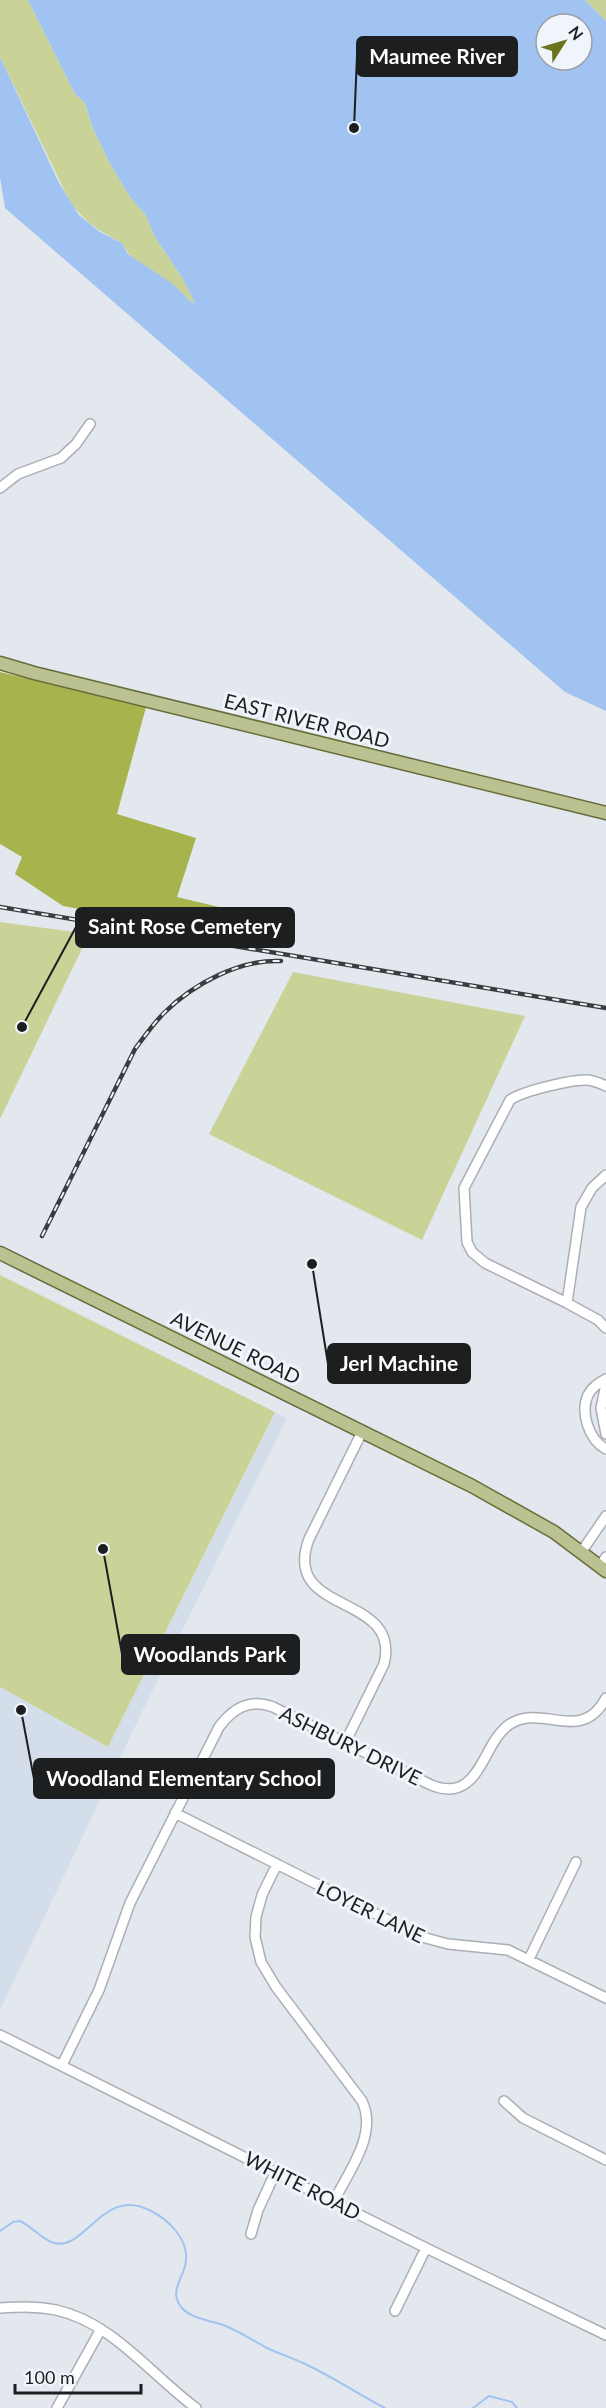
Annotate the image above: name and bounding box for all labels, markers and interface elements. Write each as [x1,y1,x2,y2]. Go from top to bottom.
north arrow [534,12,594,72]
text: N [565,22,588,43]
callout: Maumee River [357,37,517,76]
text: Maumee River [369,43,505,68]
street label: EAST RIVER ROAD [222,688,392,752]
callout: Saint Rose Cemetery [76,908,294,947]
text: Saint Rose Cemetery [88,913,283,938]
street label: AVENUE ROAD [167,1305,305,1389]
callout: Jerl Machine [328,1344,470,1383]
text: Jerl Machine [340,1350,458,1375]
callout: Woodlands Park [122,1635,299,1674]
text: Woodlands Park [133,1641,287,1666]
street label: ASHBURY DRIVE [276,1700,426,1790]
callout: Woodland Elementary School [34,1759,334,1798]
text: Woodland Elementary School [46,1765,322,1790]
street label: LOYER LANE [313,1875,429,1947]
street label: WHITE ROAD [241,2146,365,2224]
scale bar [15,2357,141,2395]
text: 100 m [24,2366,75,2388]

